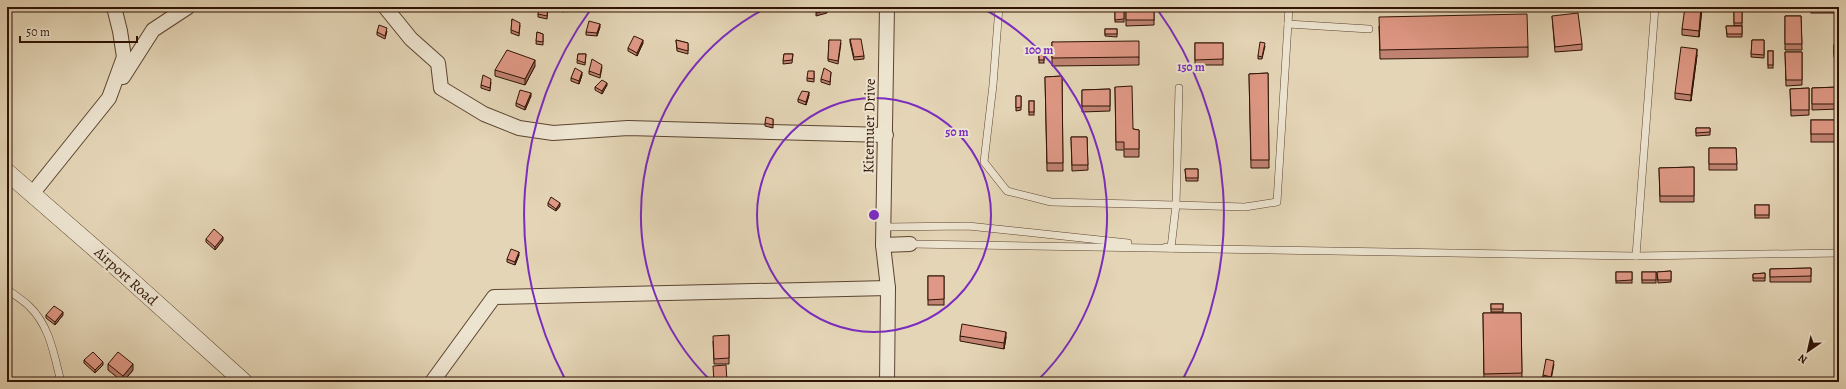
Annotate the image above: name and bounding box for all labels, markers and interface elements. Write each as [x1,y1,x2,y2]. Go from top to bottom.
scale bar [20,18,137,44]
text: 50 m [26,24,50,40]
text: 100 m [1025,42,1053,58]
text: 150 m [1177,59,1205,75]
street label: Kitemuer Drive [858,78,880,174]
text: 50 m [945,124,969,140]
centre of rings [867,208,881,222]
street label: Airport Road [89,242,163,310]
north arrow [1788,331,1828,371]
text: N [1795,350,1810,367]

